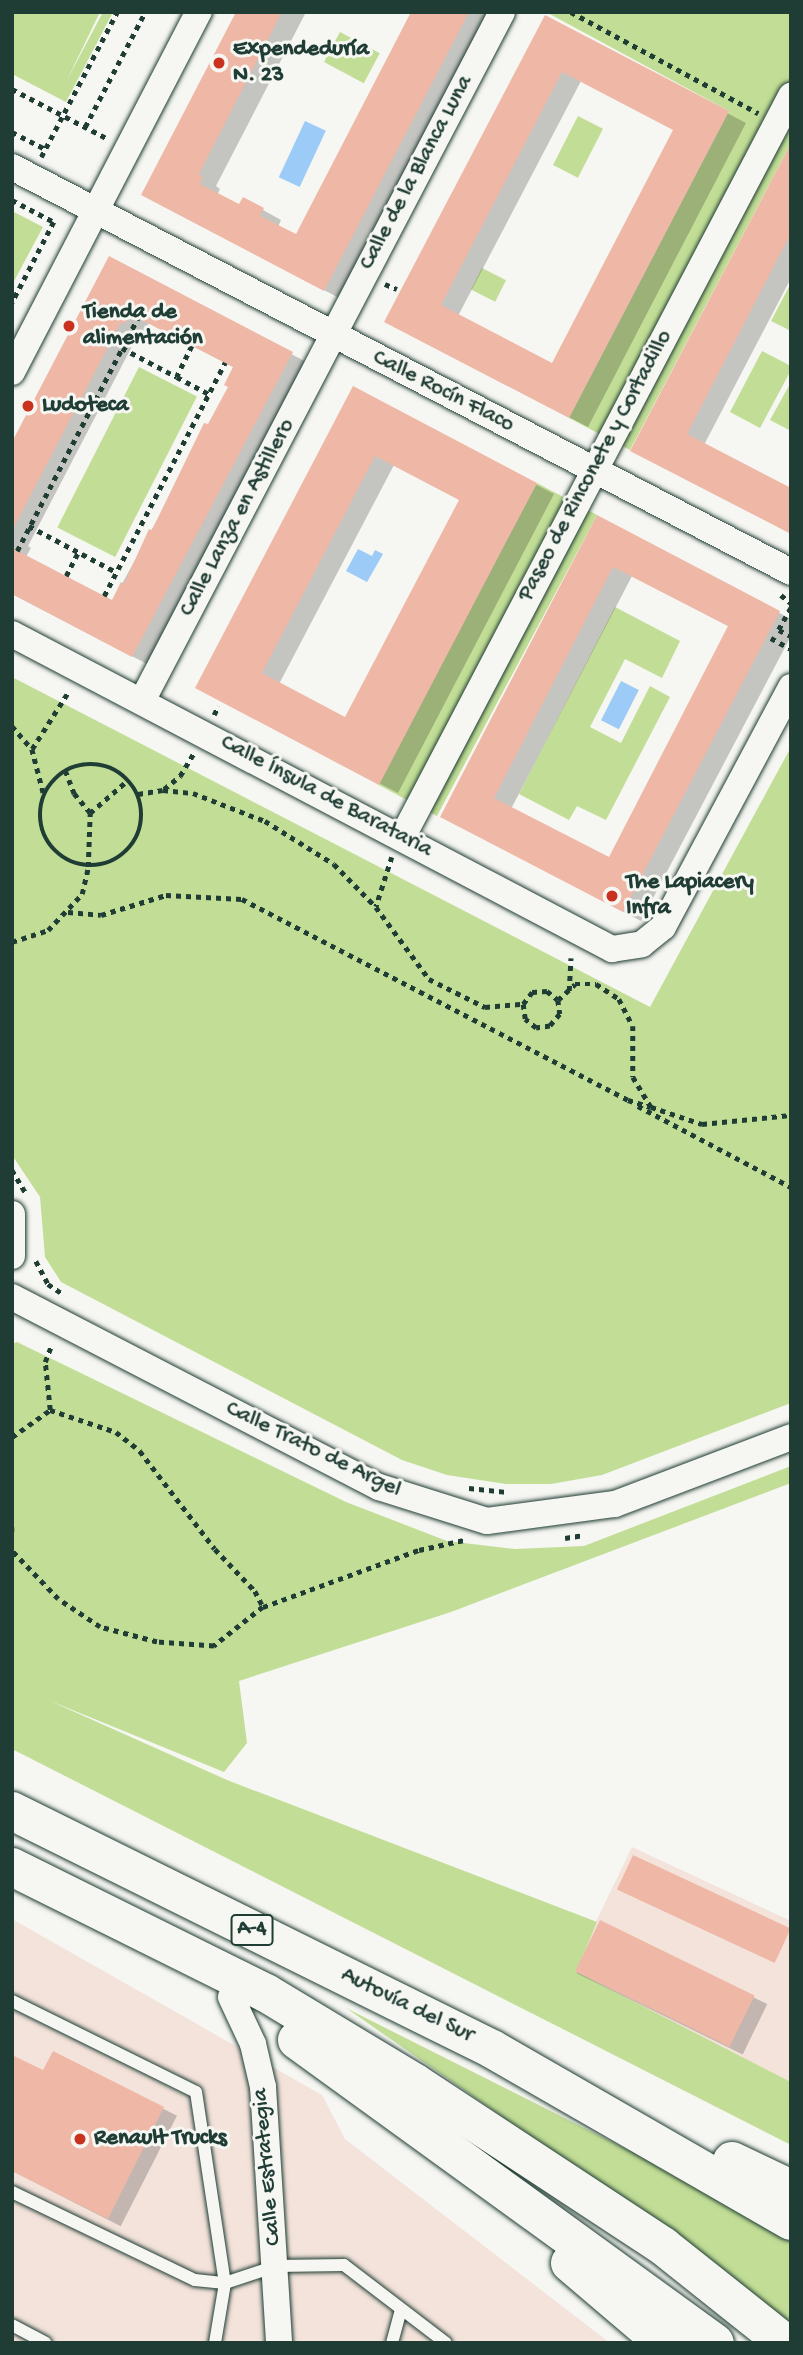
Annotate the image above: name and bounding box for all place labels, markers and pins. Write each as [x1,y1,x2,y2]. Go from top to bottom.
place label: Expendeduría N. 23 [233,36,369,90]
marker: Expendeduría N. 23 [211,55,227,71]
place label: Tienda de alimentación [83,299,203,353]
marker: Tienda de alimentación [61,318,77,334]
place label: Ludoteca [42,392,128,420]
marker: Ludoteca [20,398,36,414]
place label: The Lapiacery Infra [626,869,754,923]
marker: The Lapiacery Infra [604,888,620,904]
place label: Renault Trucks [94,2125,227,2153]
marker: Renault Trucks [72,2131,88,2147]

